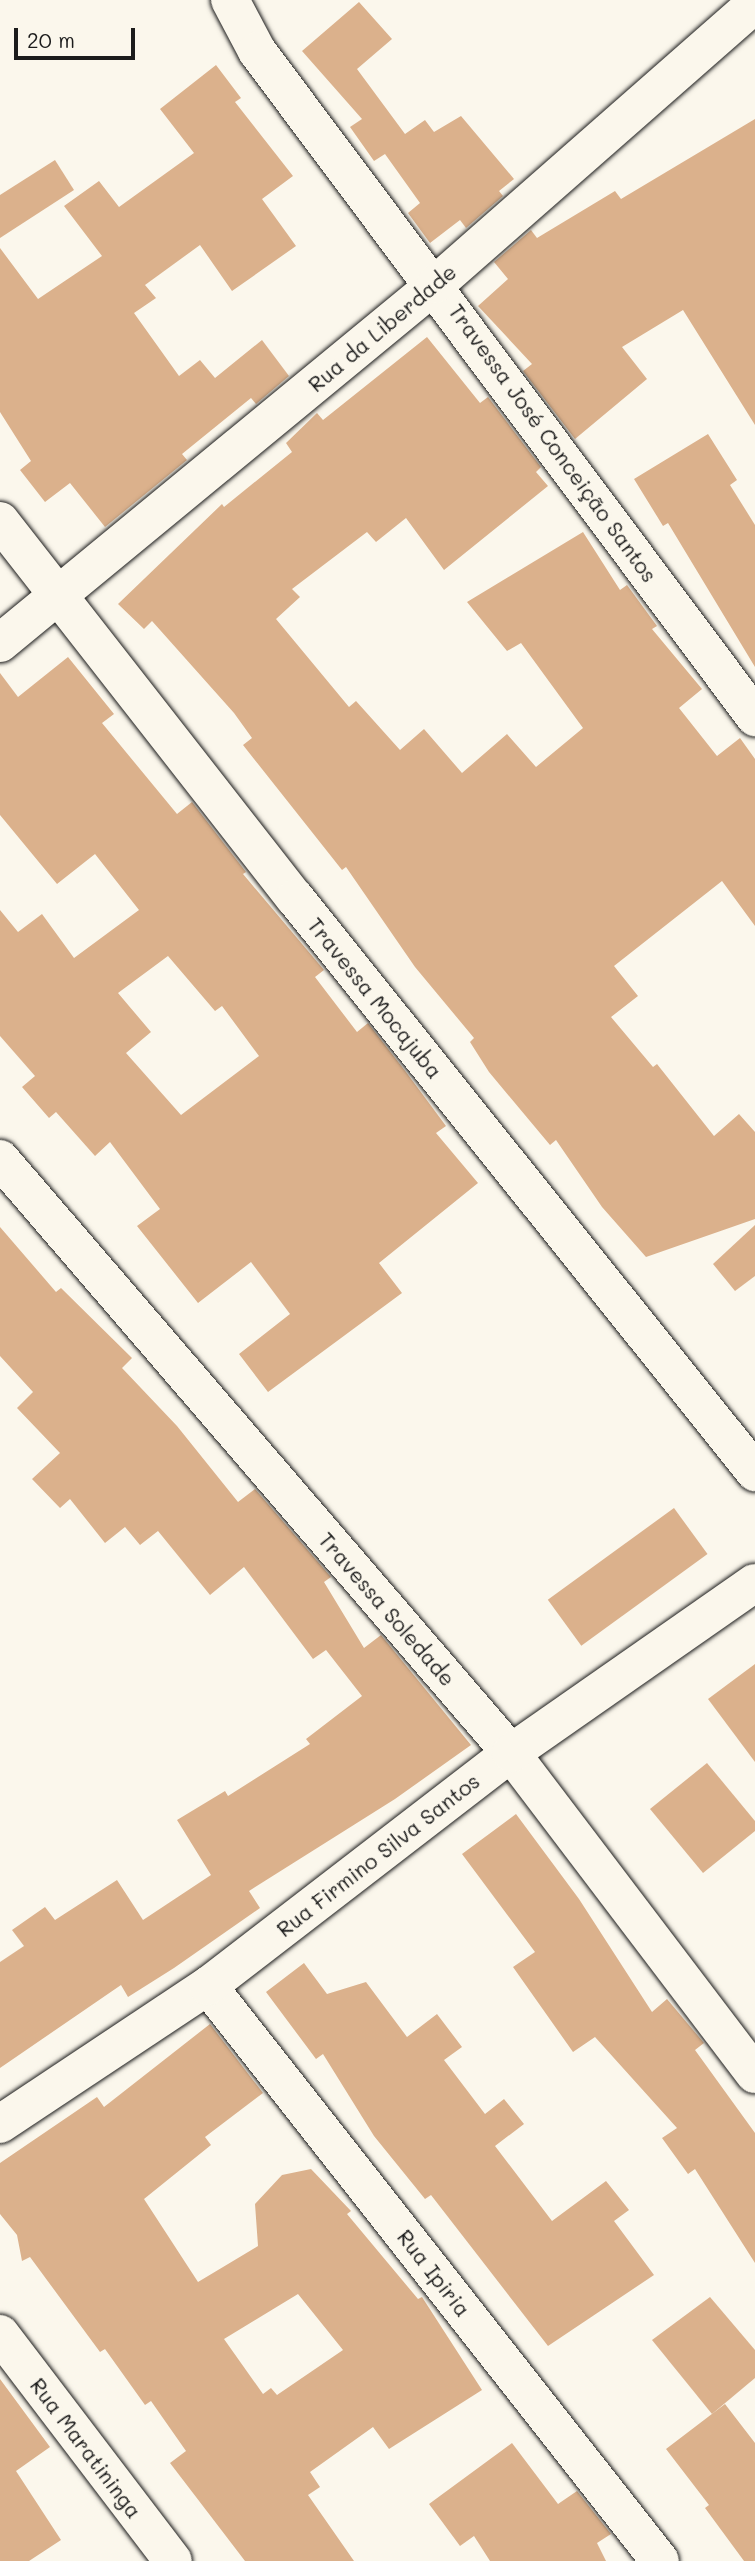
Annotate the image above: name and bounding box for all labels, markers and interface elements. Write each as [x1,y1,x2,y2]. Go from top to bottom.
scale bar [18,14,138,58]
text: 20 m [27,26,75,53]
street label: Rua da Liberdade [303,259,461,397]
street label: Travessa José Conceição Santos [444,299,662,587]
street label: Travessa Mocajuba [303,913,447,1083]
street label: Travessa Soledade [314,1527,460,1691]
street label: Rua Firmino Silva Santos [272,1768,484,1942]
street label: Rua Ipiria [392,2225,476,2321]
street label: Rua Maratininga [25,2373,147,2523]

